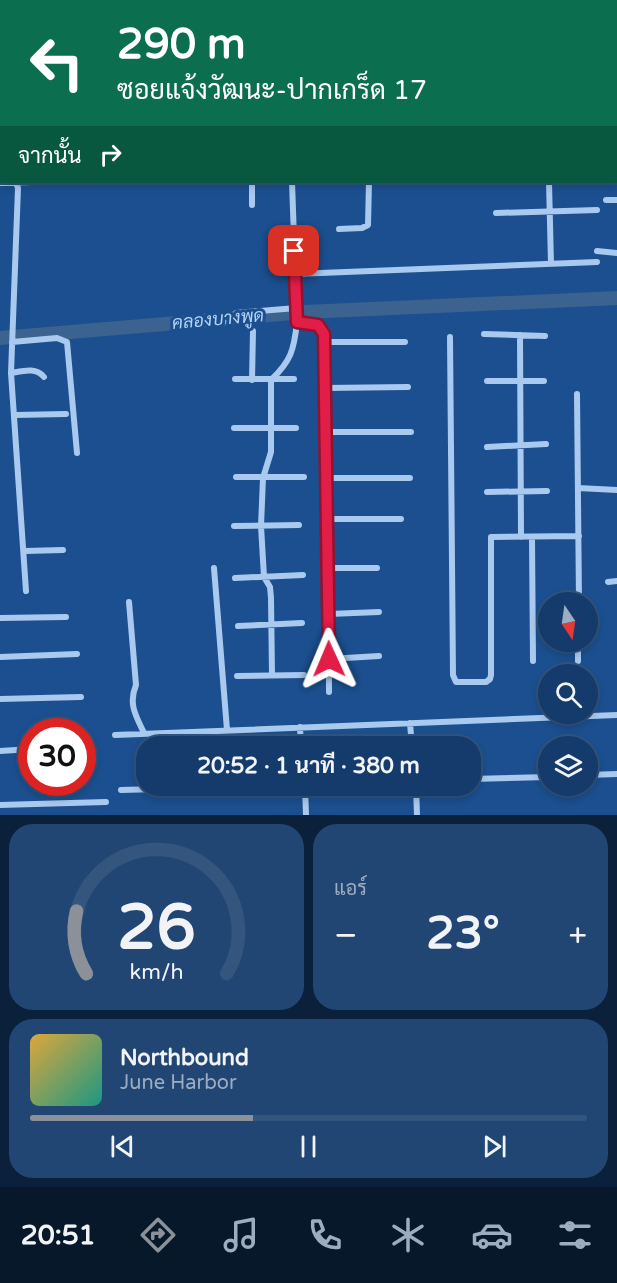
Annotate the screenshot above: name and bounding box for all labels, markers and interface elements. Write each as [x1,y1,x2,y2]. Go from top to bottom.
text: 290 m [117,19,246,70]
icon: left [18,24,96,102]
text: ซอยแจ้งวัฒนะ-ปากเกร็ด 17 [117,74,427,107]
icon: right [94,138,127,171]
text: จากนั้น [18,143,82,169]
pin [268,225,319,276]
icon: arrive [277,234,310,267]
water label: คลองบางพูด [171,304,265,336]
north arrow [538,592,598,652]
map controls [538,592,598,796]
position arrow [297,627,361,691]
button: search [538,664,598,724]
speed limit sign: 30 [18,718,96,796]
button: layers [538,736,598,796]
text: 20:52 · 1 นาที · 380 m [197,753,420,779]
text: แอร์ [334,877,367,901]
text: 26 [117,891,196,966]
text: 23° [426,907,500,961]
text: − [334,916,358,955]
text: + [568,916,587,955]
text: km/h [130,959,183,985]
text: Northbound [120,1045,249,1071]
text: June Harbor [120,1071,237,1095]
icon: previous [106,1130,139,1163]
icon: pause [292,1130,325,1163]
icon: next [478,1130,511,1163]
icon: directions [137,1214,179,1256]
icon: music [220,1214,262,1256]
icon: phone [304,1214,346,1256]
icon: climate [387,1214,429,1256]
icon: car [471,1214,513,1256]
icon: filters [554,1214,596,1256]
text: 20:51 [21,1219,96,1252]

